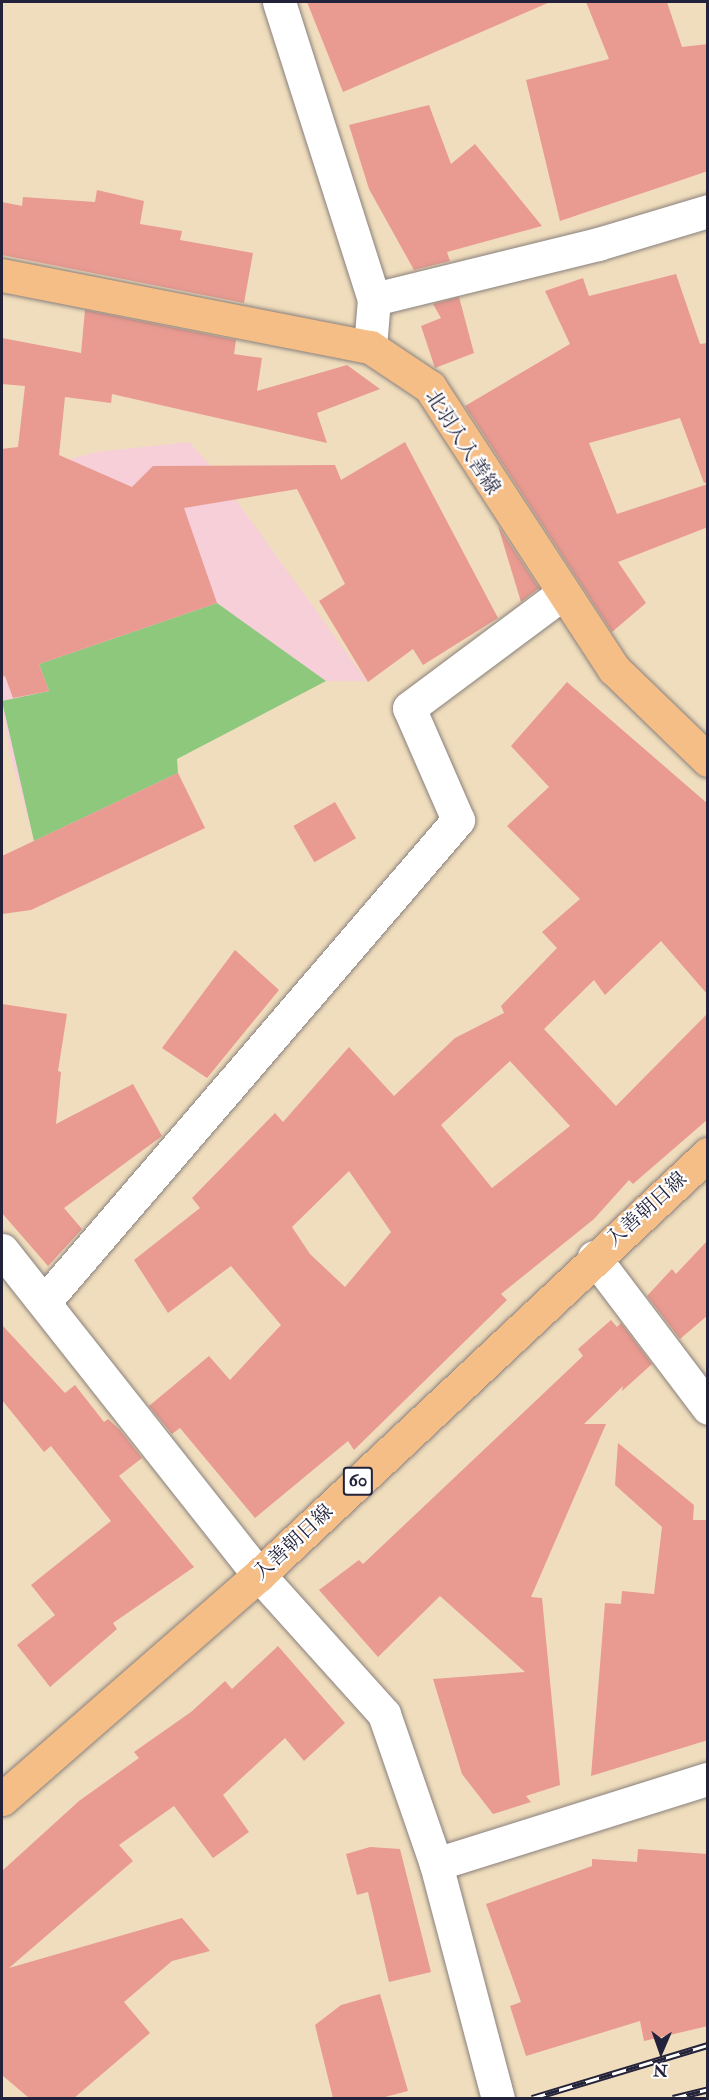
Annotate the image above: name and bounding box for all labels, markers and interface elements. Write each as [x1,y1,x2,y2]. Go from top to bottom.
street label: 北羽入入善線 [420,385,506,499]
street label: 入善朝日線 [601,1167,691,1251]
road number: 60 [342,1466,374,1496]
street label: 入善朝日線 [248,1499,338,1585]
north arrow [631,2022,691,2082]
text: N [653,2060,668,2080]

